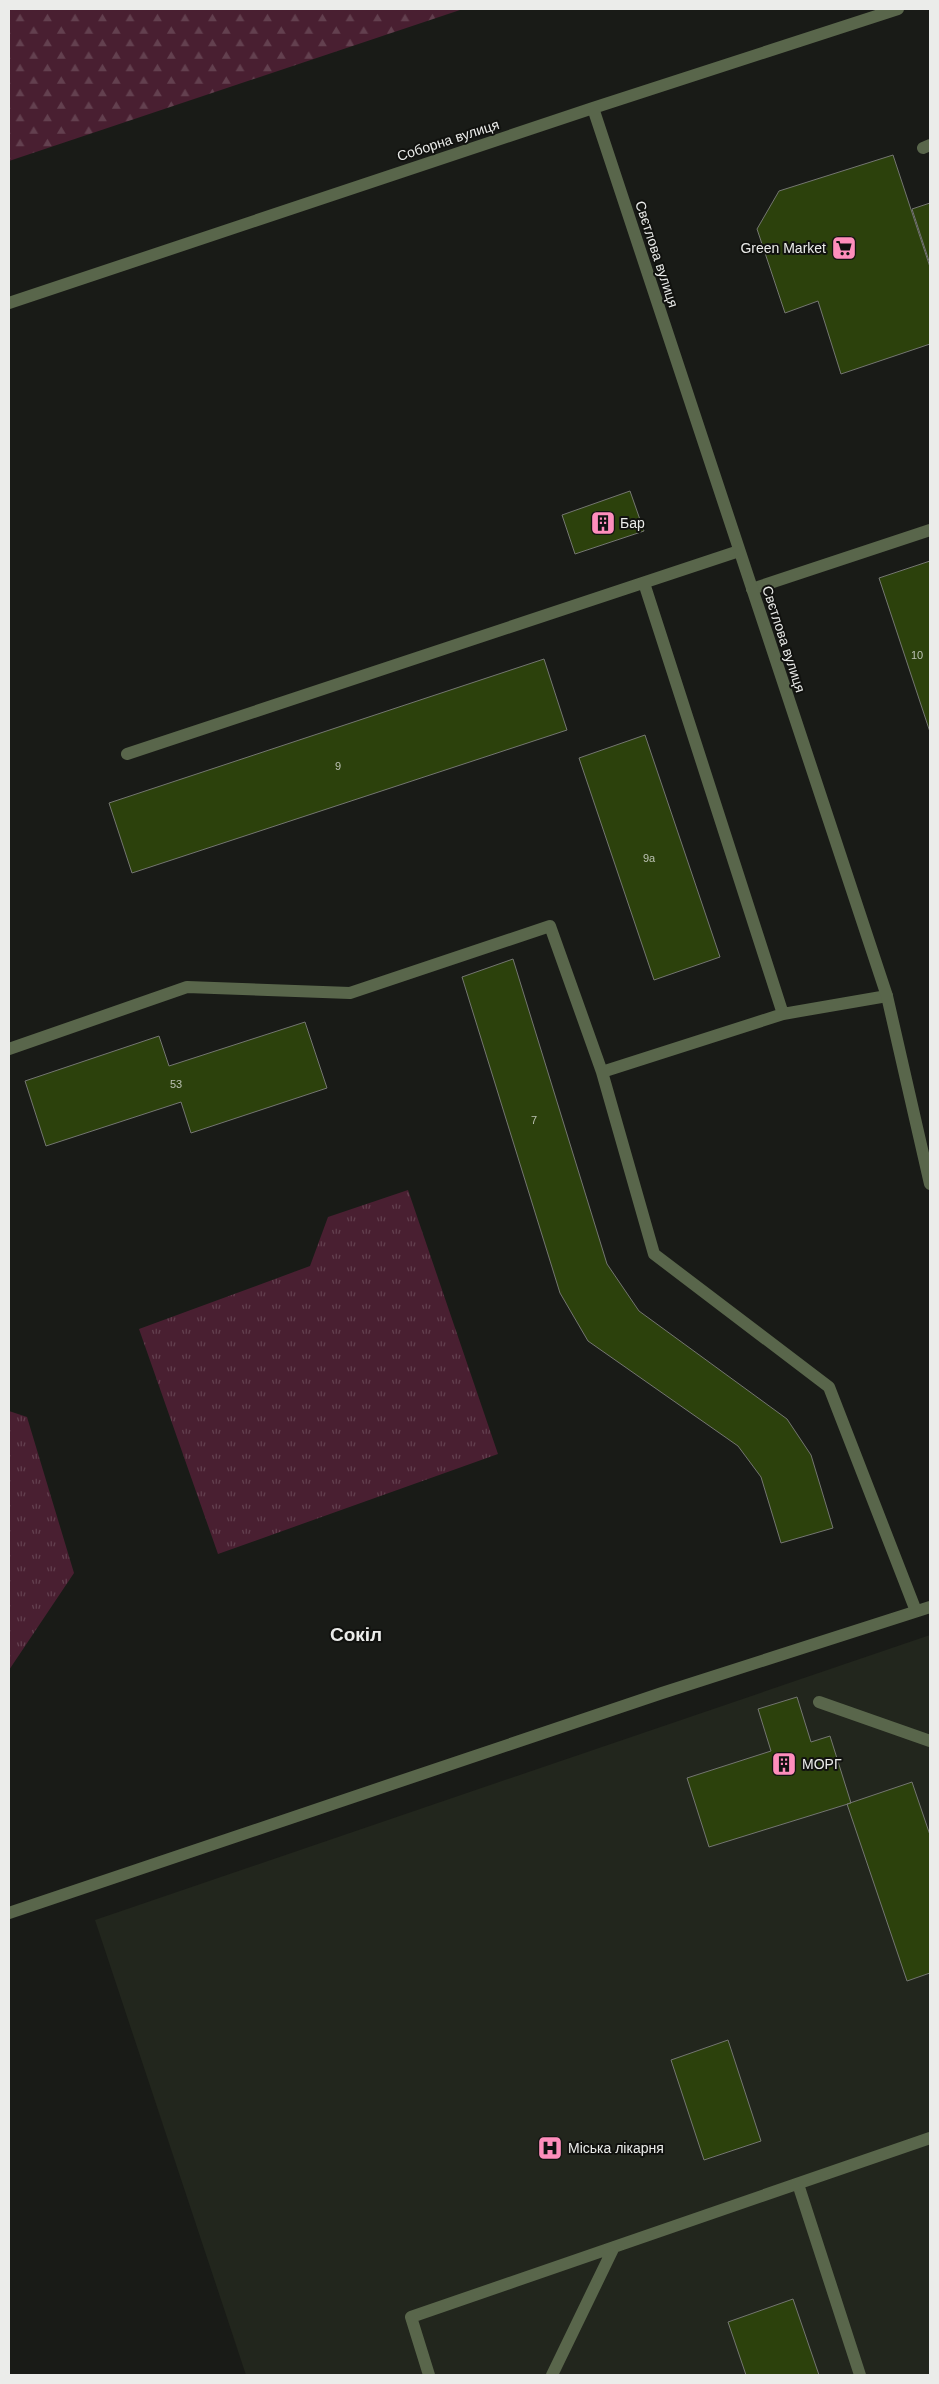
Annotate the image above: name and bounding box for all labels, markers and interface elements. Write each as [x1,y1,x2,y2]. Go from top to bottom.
street label: Соборна вулиця [395,116,501,164]
street label: Свєтлова вулиця [632,199,682,309]
supermarket icon: Green Market [831,235,857,261]
place label: Green Market [740,240,826,256]
building icon: Бар [590,510,616,536]
place label: Бар [620,515,645,531]
street label: Свєтлова вулиця [759,584,809,694]
house number: 10 [911,649,923,661]
house number: 9 [335,760,341,772]
house number: 9а [643,852,656,864]
house number: 53 [170,1078,182,1090]
house number: 7 [531,1114,537,1126]
district label: Сокіл [330,1624,382,1645]
building icon: МОРГ [771,1751,797,1777]
place label: МОРГ [802,1756,842,1772]
hospital icon: Міська лікарня [537,2135,563,2161]
place label: Міська лікарня [568,2140,664,2156]

